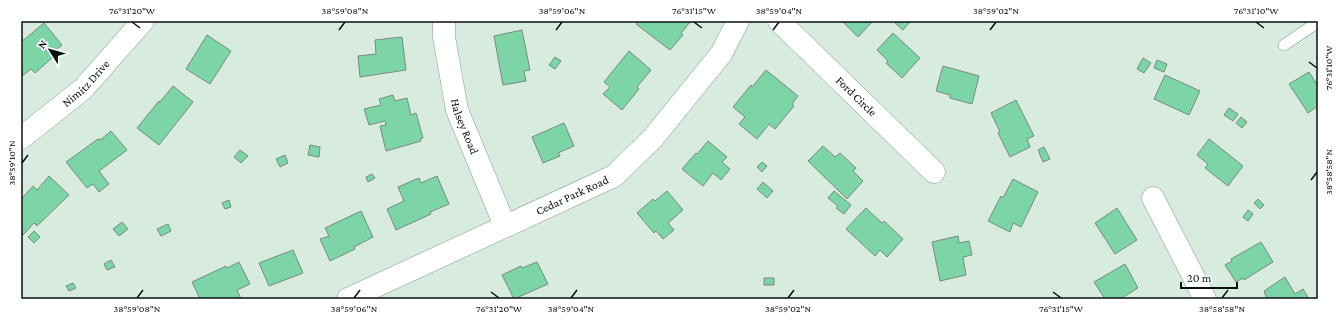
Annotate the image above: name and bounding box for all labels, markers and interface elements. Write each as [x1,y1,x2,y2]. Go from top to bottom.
text: 76°31'20"W [109,5,156,16]
text: 38°59'08"N [322,5,369,16]
text: 38°59'06"N [539,5,586,16]
text: 76°31'15"W [672,5,717,16]
text: 38°59'04"N [756,5,803,16]
text: 38°59'02"N [973,5,1019,16]
text: 76°31'10"W [1234,5,1279,16]
north arrow [30,30,70,70]
text: N [35,37,49,51]
text: 76°31'10"W [1323,45,1334,90]
street label: Nimitz Drive [59,57,112,110]
street label: Ford Circle [833,73,880,119]
street label: Halsey Road [448,97,482,157]
text: 38°59'10"N [6,140,17,186]
text: 38°58'58"N [1323,149,1334,195]
street label: Cedar Park Road [534,172,611,218]
scale bar [1181,264,1237,290]
text: 20 m [1187,271,1212,285]
text: 38°59'08"N [114,303,161,314]
text: 38°59'06"N [331,303,378,314]
text: 76°31'20"W [476,303,523,314]
text: 38°59'04"N [548,303,595,314]
text: 38°59'02"N [765,303,811,314]
text: 76°31'15"W [1039,303,1084,314]
text: 38°58'58"N [1199,303,1245,314]

